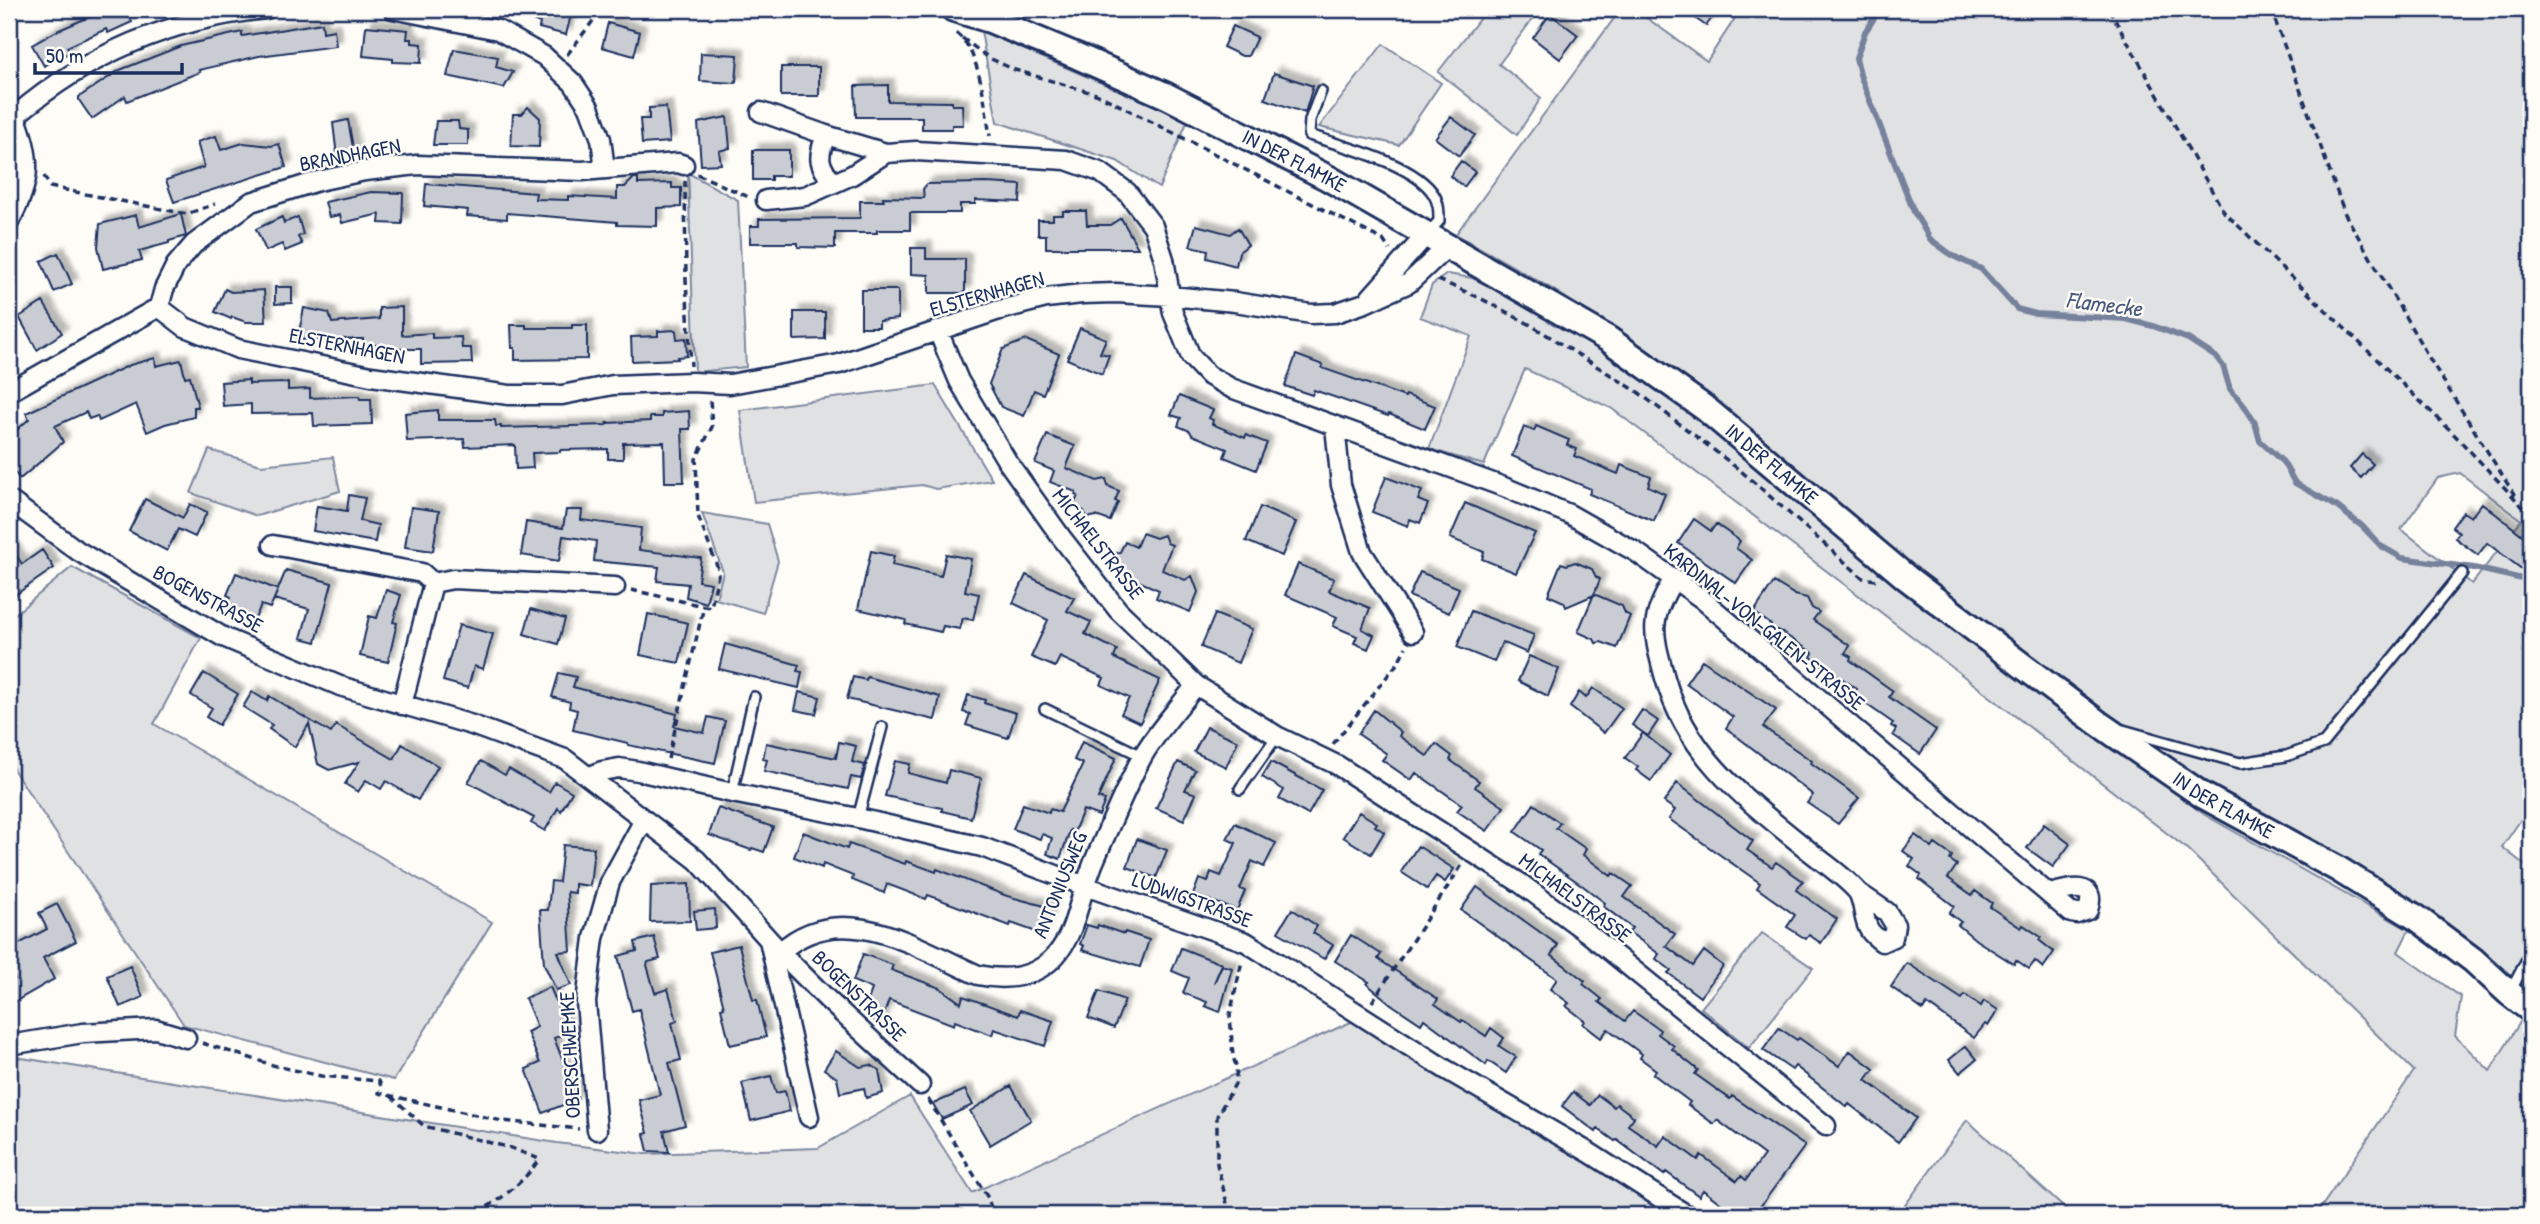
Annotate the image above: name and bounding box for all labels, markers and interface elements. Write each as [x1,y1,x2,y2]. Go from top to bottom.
scale bar [35,32,182,76]
text: 50 m [46,41,83,70]
street label: IN DER FLAMKE [1237,122,1352,199]
street label: BRANDHAGEN [297,131,403,178]
street label: ELSTERNHAGEN [927,263,1047,324]
water label: Flamecke [2064,283,2145,324]
street label: ELSTERNHAGEN [287,320,407,371]
street label: IN DER FLAMKE [1719,416,1825,511]
street label: MICHAELSTRASSE [1046,482,1151,605]
street label: KARDINAL-VON-GALEN-STRASSE [1657,536,1871,717]
street label: BOGENSTRASSE [148,557,268,640]
street label: IN DER FLAMKE [2167,764,2280,846]
street label: ANTONIUSWEG [1025,827,1094,942]
street label: MICHAELSTRASSE [1513,846,1638,949]
street label: LUDWIGSTRASSE [1128,865,1256,935]
street label: BOGENSTRASSE [806,943,913,1048]
street label: OBERSCHWEMKE [552,991,587,1119]

